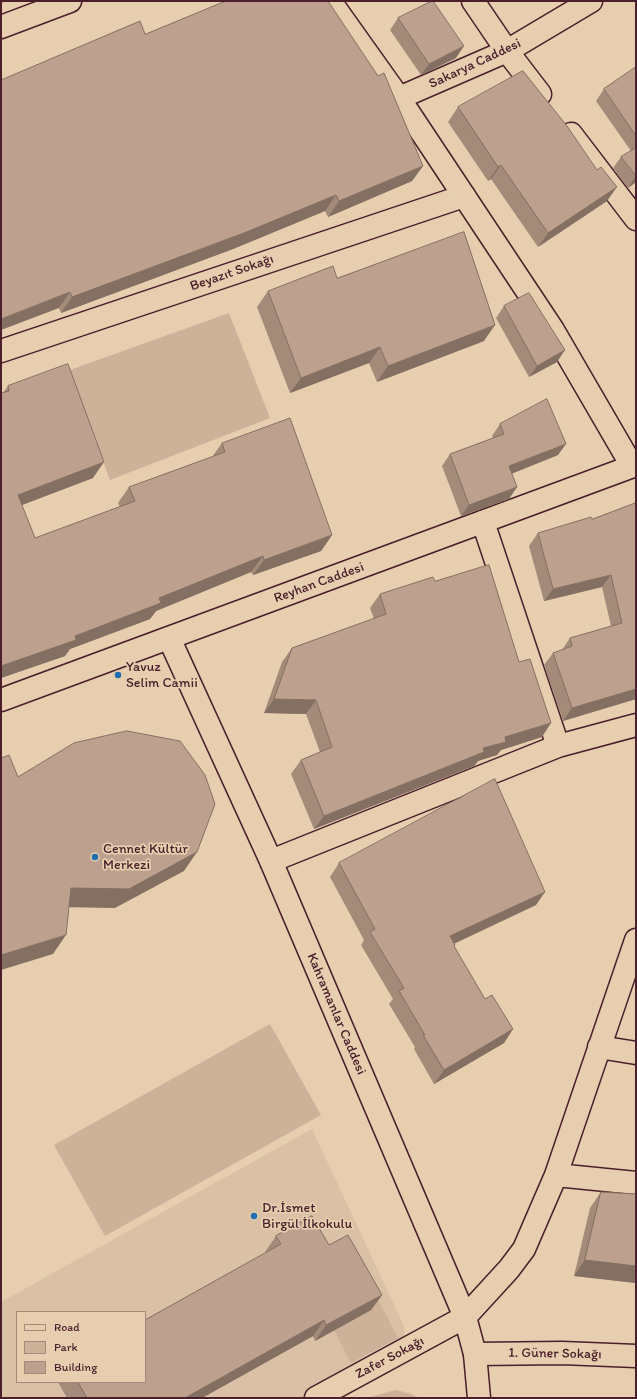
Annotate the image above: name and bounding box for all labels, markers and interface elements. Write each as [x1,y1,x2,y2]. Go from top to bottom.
street label: Sakarya Caddesi [426,35,524,93]
street label: Beyazıt Sokağı [188,251,276,295]
street label: Reyhan Caddesi [272,559,366,607]
place label: Yavuz Selim Camii [126,659,198,692]
marker: Yavuz Selim Camii [113,670,123,680]
place label: Cennet Kültür Merkezi [103,841,188,874]
marker: Cennet Kültür Merkezi [90,852,100,862]
street label: Kahramanlar Caddesi [303,950,369,1078]
place label: Dr.İsmet Birgül İlkokulu [262,1200,352,1232]
marker: Dr.İsmet Birgül İlkokulu [249,1211,259,1221]
legend [16,1311,146,1383]
text: Road [54,1320,80,1334]
street label: Zafer Sokağı [353,1333,427,1383]
text: Park [54,1340,78,1354]
street label: 1. Güner Sokağı [508,1345,602,1363]
text: Building [54,1360,97,1374]

